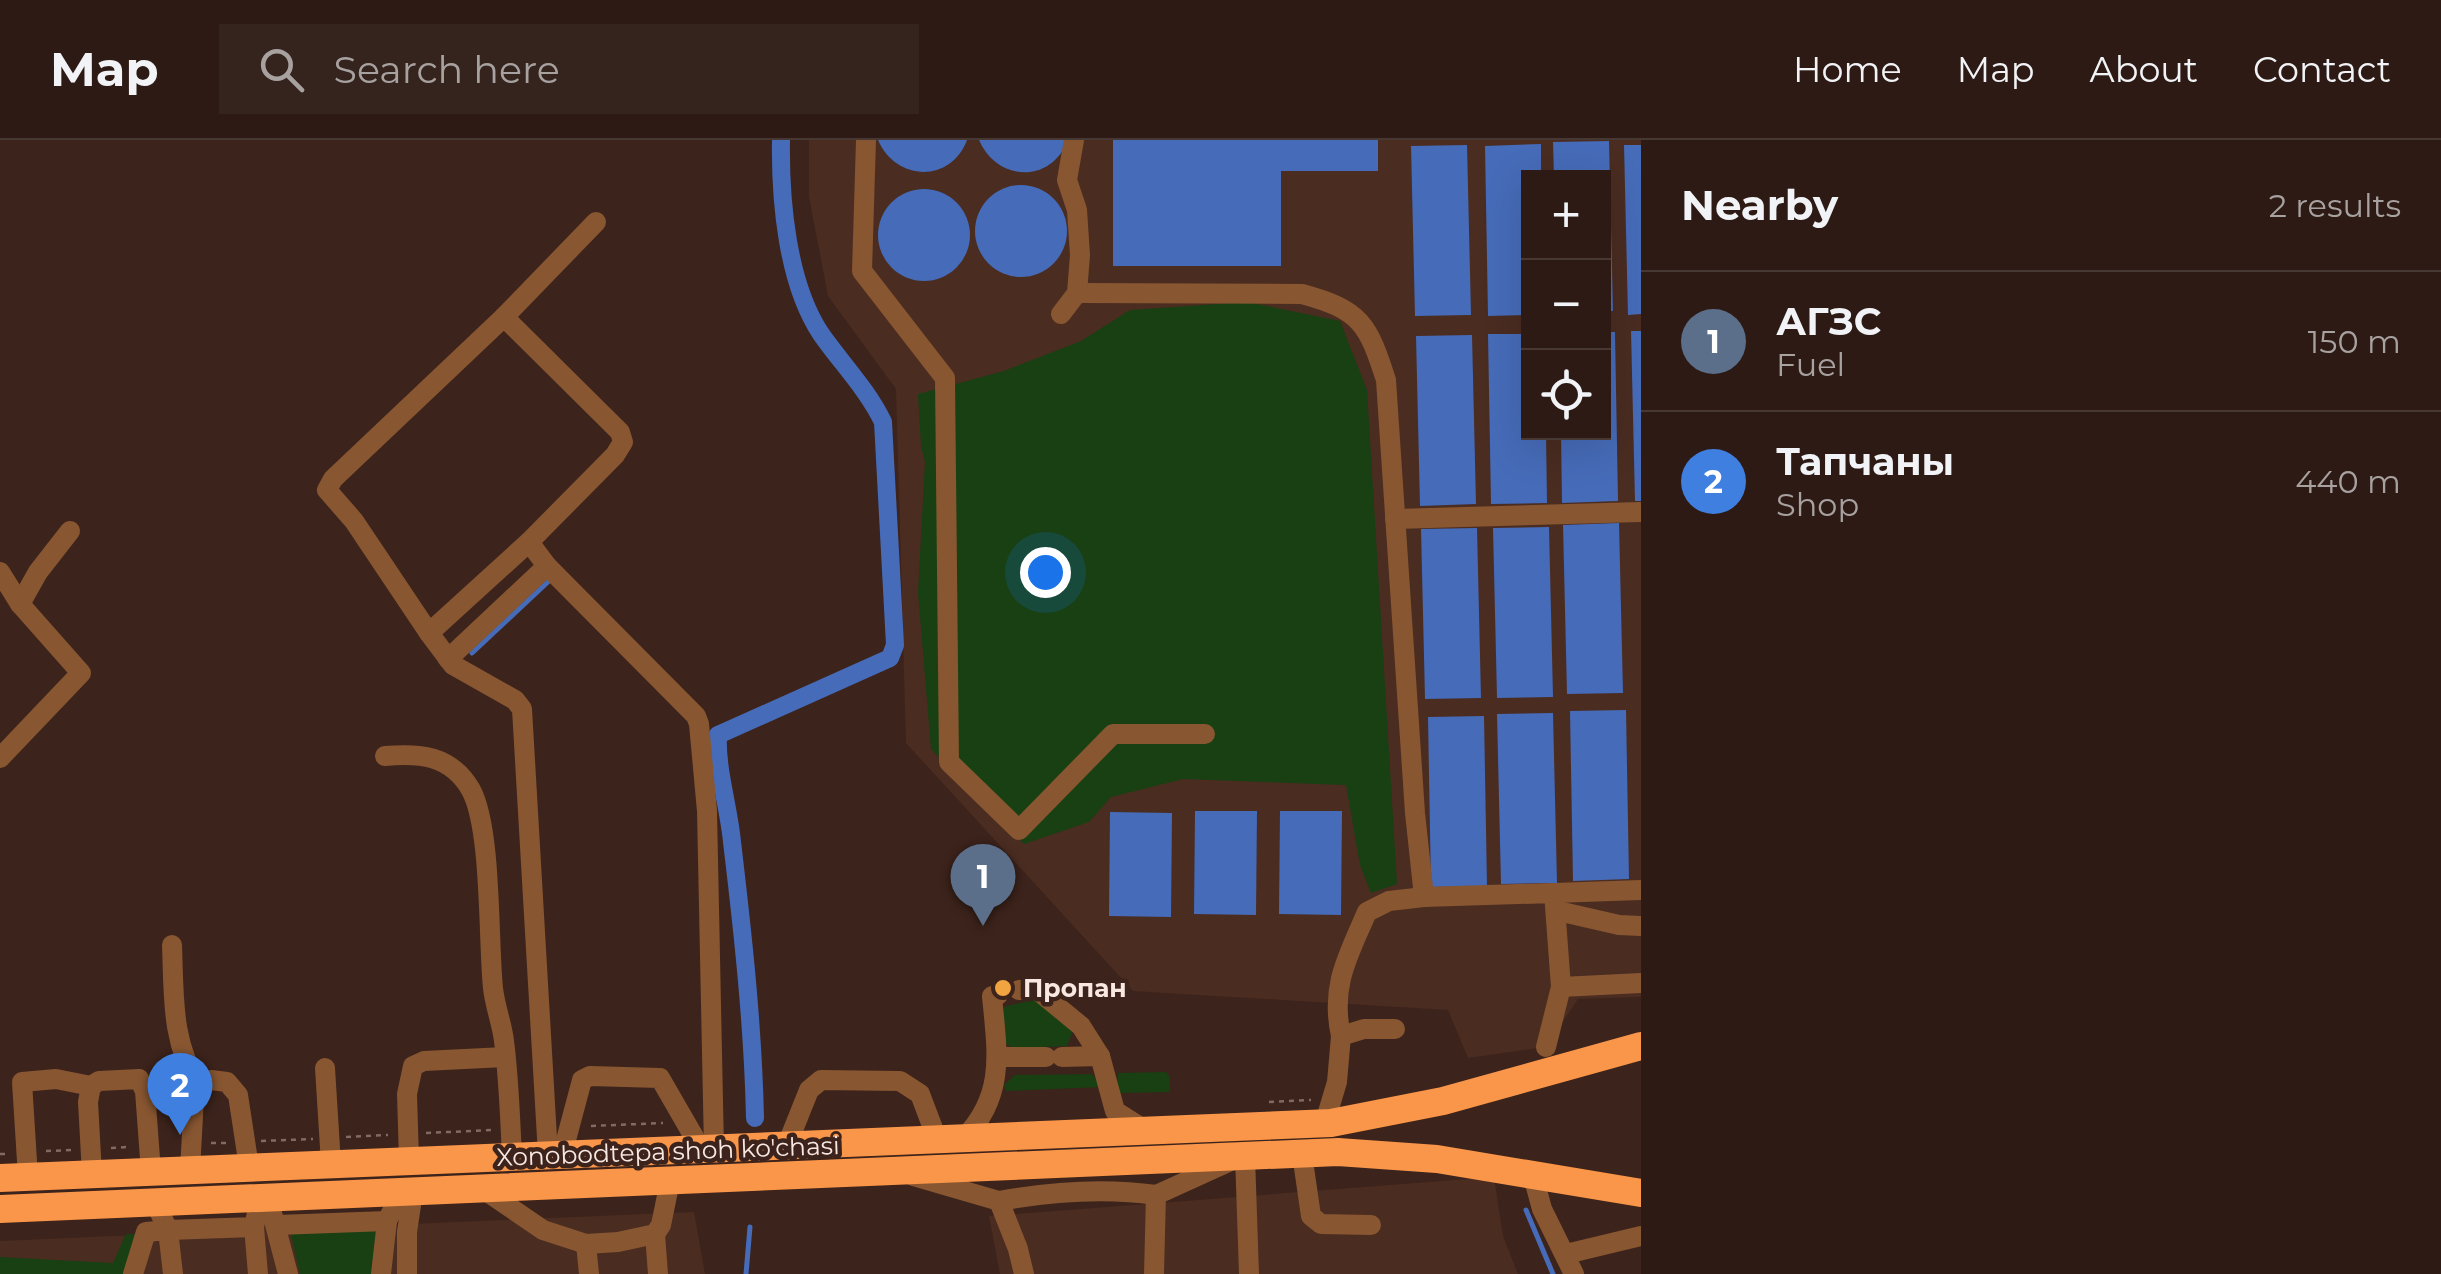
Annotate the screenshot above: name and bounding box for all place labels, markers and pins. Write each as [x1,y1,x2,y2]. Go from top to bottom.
pin: 1 [950,844,1016,926]
place label: Пропан [1023,973,1127,1003]
marker: Пропан [992,977,1014,999]
pin: 2 [148,1052,212,1135]

